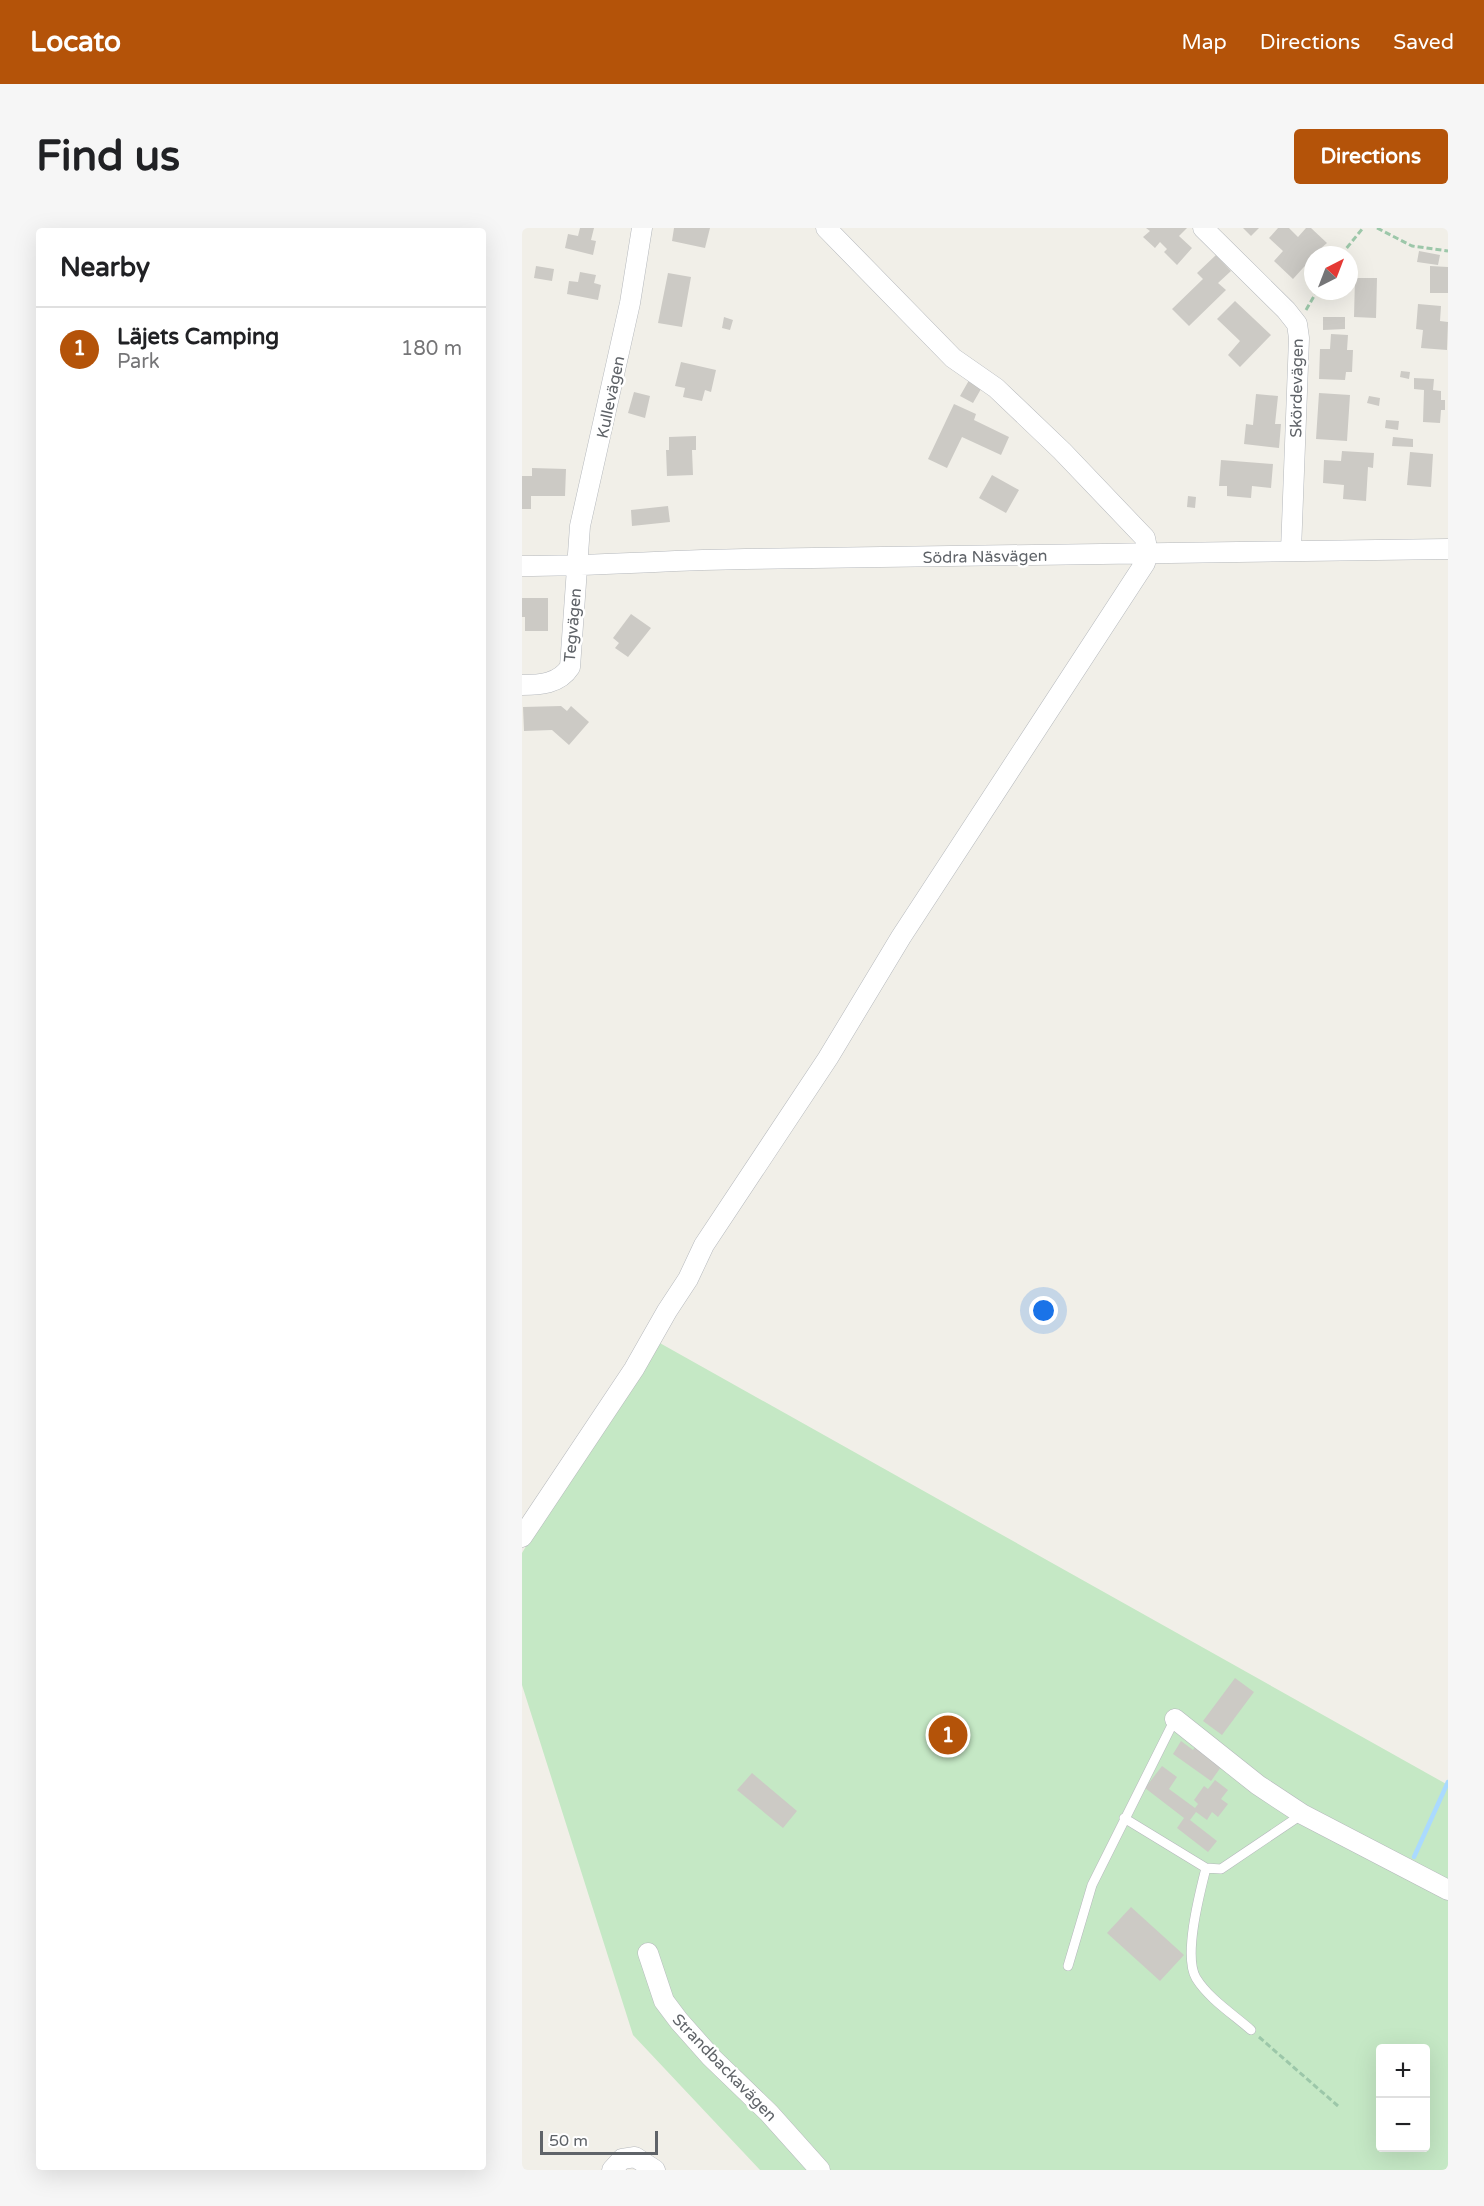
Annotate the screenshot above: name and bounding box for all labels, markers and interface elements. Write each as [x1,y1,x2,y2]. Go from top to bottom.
text: Locato [30,25,121,59]
text: Map [1181,30,1227,55]
text: Directions [1260,30,1360,55]
text: Saved [1393,30,1454,55]
button: Directions [1294,129,1448,184]
text: Find us [36,131,180,182]
north arrow [1304,246,1358,300]
text: Nearby [60,252,150,283]
text: Läjets Camping [117,324,279,350]
text: 1 [73,337,86,361]
text: 180 m [401,337,462,361]
street label: Skördevägen [1286,338,1308,438]
text: Park [117,350,160,374]
street label: Kullevägen [592,354,629,440]
street label: Södra Näsvägen [923,546,1048,568]
street label: Tegvägen [560,587,586,663]
your location [1029,1296,1058,1325]
pin: 1 [928,1712,968,1758]
street label: Strandbackavägen [668,2010,781,2126]
map controls [1376,2044,1430,2152]
button: + [1376,2044,1430,2098]
button: − [1376,2098,1430,2152]
scale bar [540,2128,658,2156]
text: 50 m [549,2131,588,2151]

